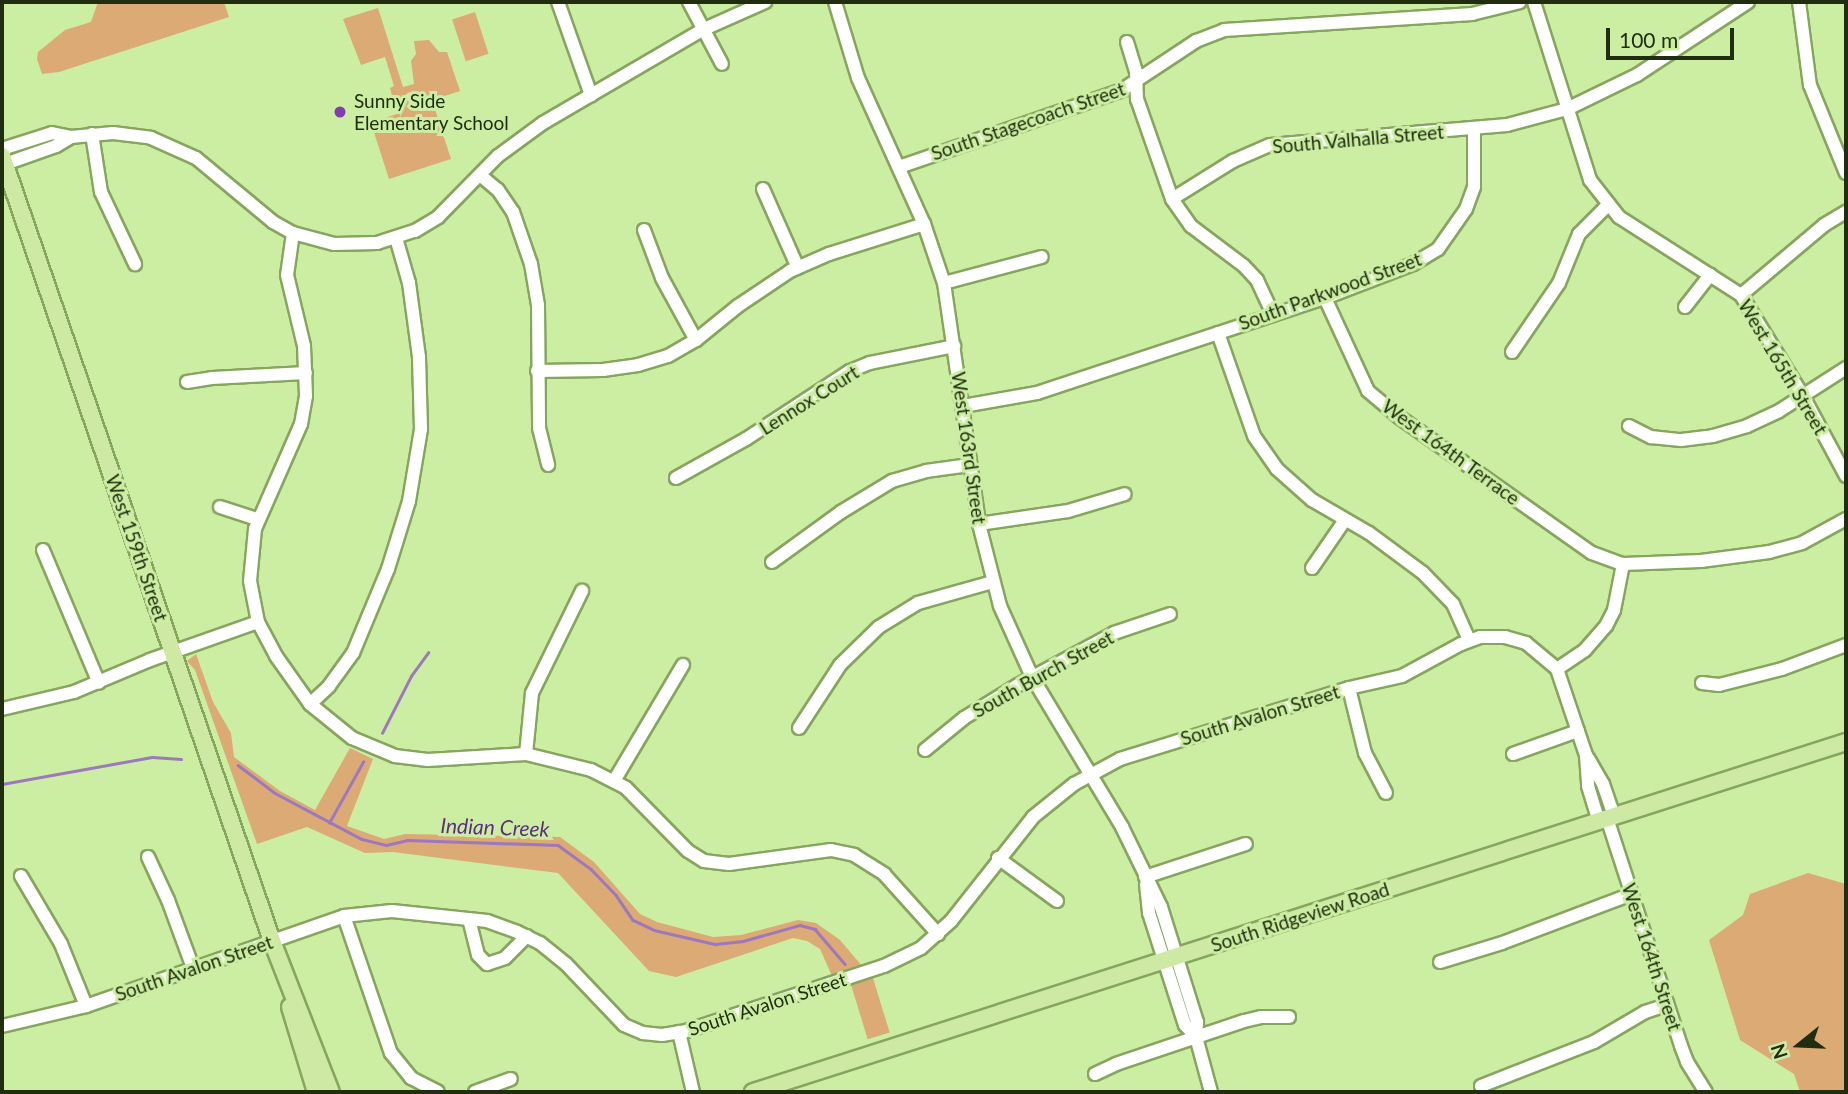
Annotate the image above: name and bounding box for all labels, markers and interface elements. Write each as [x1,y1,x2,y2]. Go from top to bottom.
scale bar [1610,14,1738,58]
text: 100 m [1619,27,1678,52]
street label: South Stagecoach Street [928,77,1128,165]
place label: Sunny Side Elementary School [354,90,509,134]
marker: Sunny Side Elementary School [332,104,348,120]
street label: South Valhalla Street [1271,120,1445,158]
street label: South Parkwood Street [1235,247,1425,335]
street label: West 165th Street [1734,295,1832,439]
street label: Lennox Court [755,361,863,439]
street label: West 163rd Street [947,370,991,526]
street label: West 164th Terrace [1378,394,1524,510]
street label: West 159th Street [101,472,173,624]
street label: South Burch Street [969,626,1117,722]
street label: South Avalon Street [1177,680,1343,750]
water label: Indian Creek [440,813,550,841]
street label: South Ridgeview Road [1208,877,1392,957]
street label: West 164th Street [1617,880,1687,1034]
street label: South Avalon Street [112,930,276,1006]
street label: South Avalon Street [685,968,849,1040]
north arrow [1764,1010,1834,1080]
text: N [1765,1041,1792,1062]

